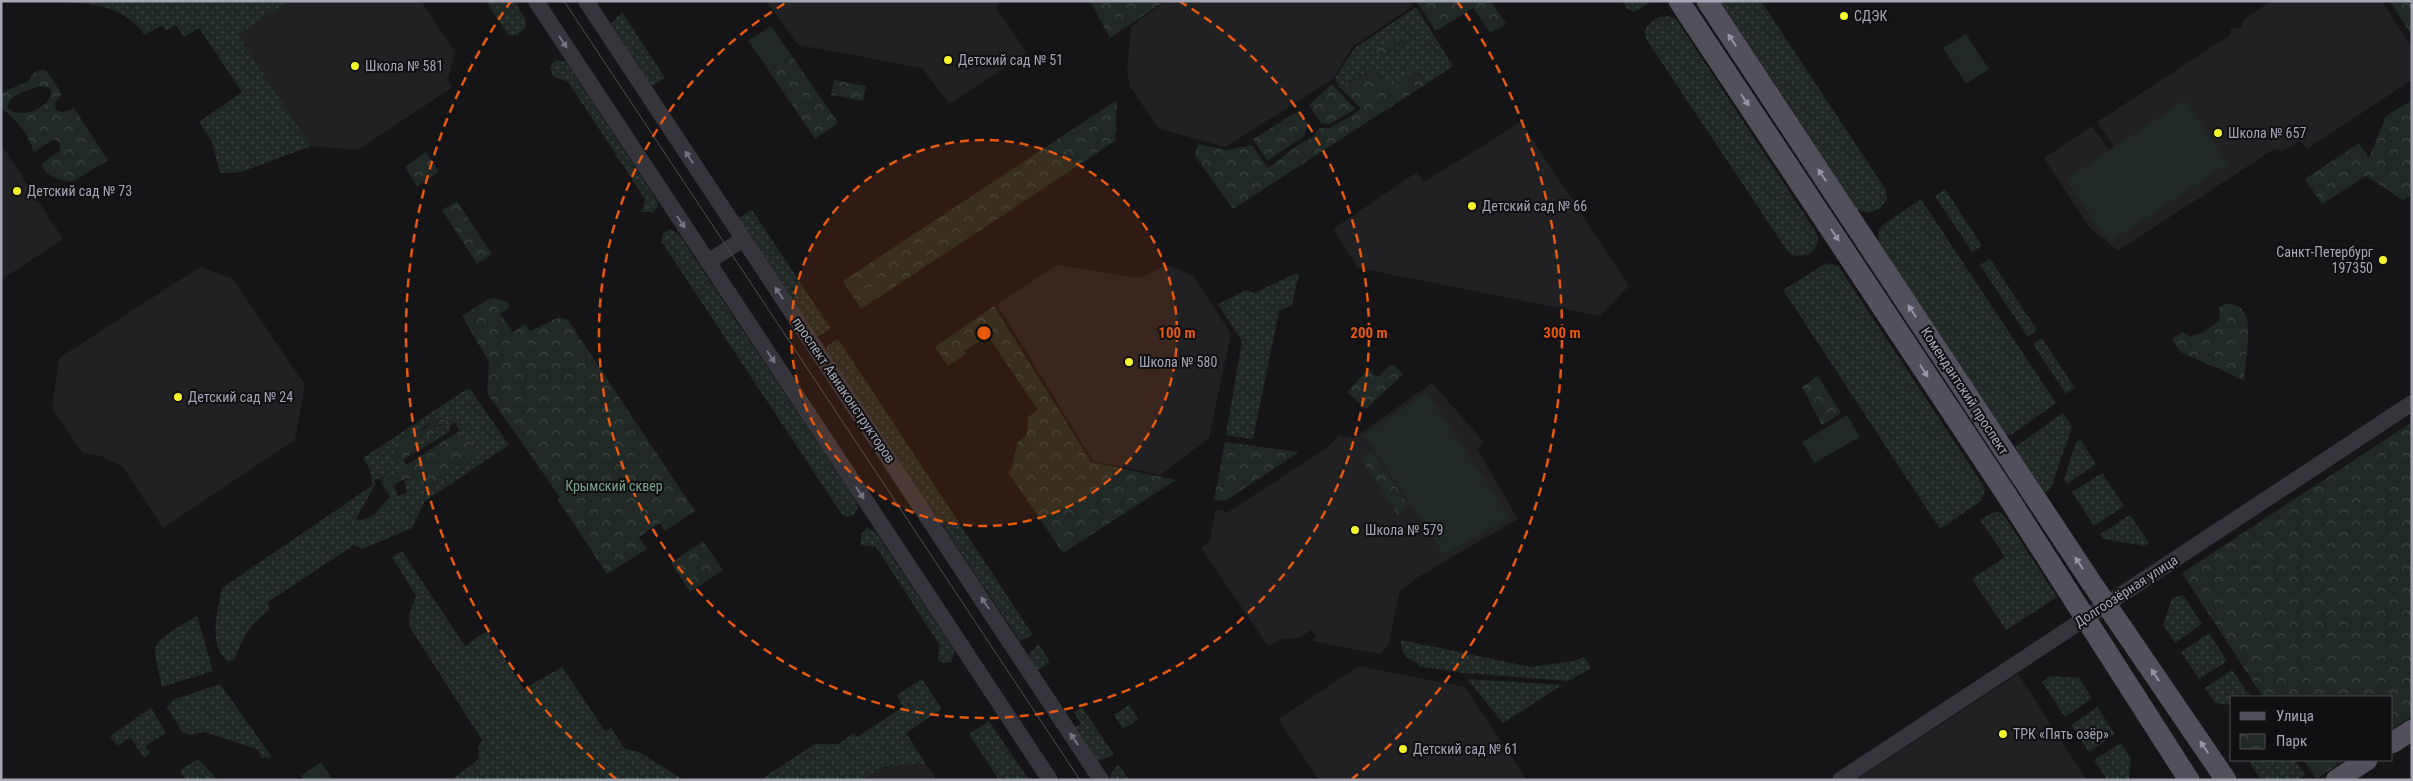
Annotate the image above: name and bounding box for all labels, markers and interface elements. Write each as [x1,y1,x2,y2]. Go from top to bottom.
place label: СДЭК [1854,8,1887,24]
marker: СДЭК [1838,10,1850,22]
one-way arrow [1728,33,1737,46]
one-way arrow [558,35,567,49]
place label: Детский сад № 51 [958,52,1063,68]
marker: Детский сад № 51 [942,54,954,66]
place label: Школа № 581 [365,58,443,74]
marker: Школа № 581 [349,60,361,72]
one-way arrow [1740,93,1750,107]
place label: Школа № 657 [2228,125,2306,141]
marker: Школа № 657 [2212,127,2224,139]
one-way arrow [684,151,694,164]
one-way arrow [1817,168,1827,182]
place label: Детский сад № 73 [27,183,132,199]
marker: Детский сад № 73 [11,185,23,197]
place label: Детский сад № 66 [1482,198,1587,214]
marker: Детский сад № 66 [1466,200,1478,212]
one-way arrow [676,215,686,228]
one-way arrow [1830,229,1840,242]
place label: Санкт-Петербург 197350 [2276,244,2373,276]
marker: Санкт-Петербург 197350 [2377,254,2389,266]
one-way arrow [774,286,784,300]
one-way arrow [1907,304,1917,317]
street label: проспект Авиаконструкторов [789,314,899,466]
centre of rings [975,324,993,342]
text: 100 m [1158,324,1196,342]
text: 200 m [1350,324,1388,342]
text: 300 m [1543,324,1581,342]
street label: Комендантский проспект [1918,324,2012,458]
one-way arrow [766,350,775,364]
place label: Школа № 580 [1139,354,1217,370]
marker: Школа № 580 [1123,356,1135,368]
one-way arrow [1920,364,1929,378]
place label: Детский сад № 24 [188,389,293,405]
marker: Детский сад № 24 [172,391,184,403]
park label: Крымский сквер [565,478,663,494]
one-way arrow [855,486,865,499]
place label: Школа № 579 [1365,522,1443,538]
marker: Школа № 579 [1349,524,1361,536]
street label: Долгоозёрная улица [2071,552,2181,630]
one-way arrow [2074,556,2083,570]
one-way arrow [980,597,990,610]
one-way arrow [2150,668,2159,681]
legend [2230,696,2393,761]
text: Улица [2276,707,2314,725]
place label: ТРК «Пять озёр» [2013,726,2109,742]
marker: ТРК «Пять озёр» [1997,728,2009,740]
one-way arrow [1070,732,1079,746]
text: Парк [2276,732,2307,750]
place label: Детский сад № 61 [1413,741,1518,757]
one-way arrow [2199,741,2209,754]
marker: Детский сад № 61 [1397,743,1409,755]

